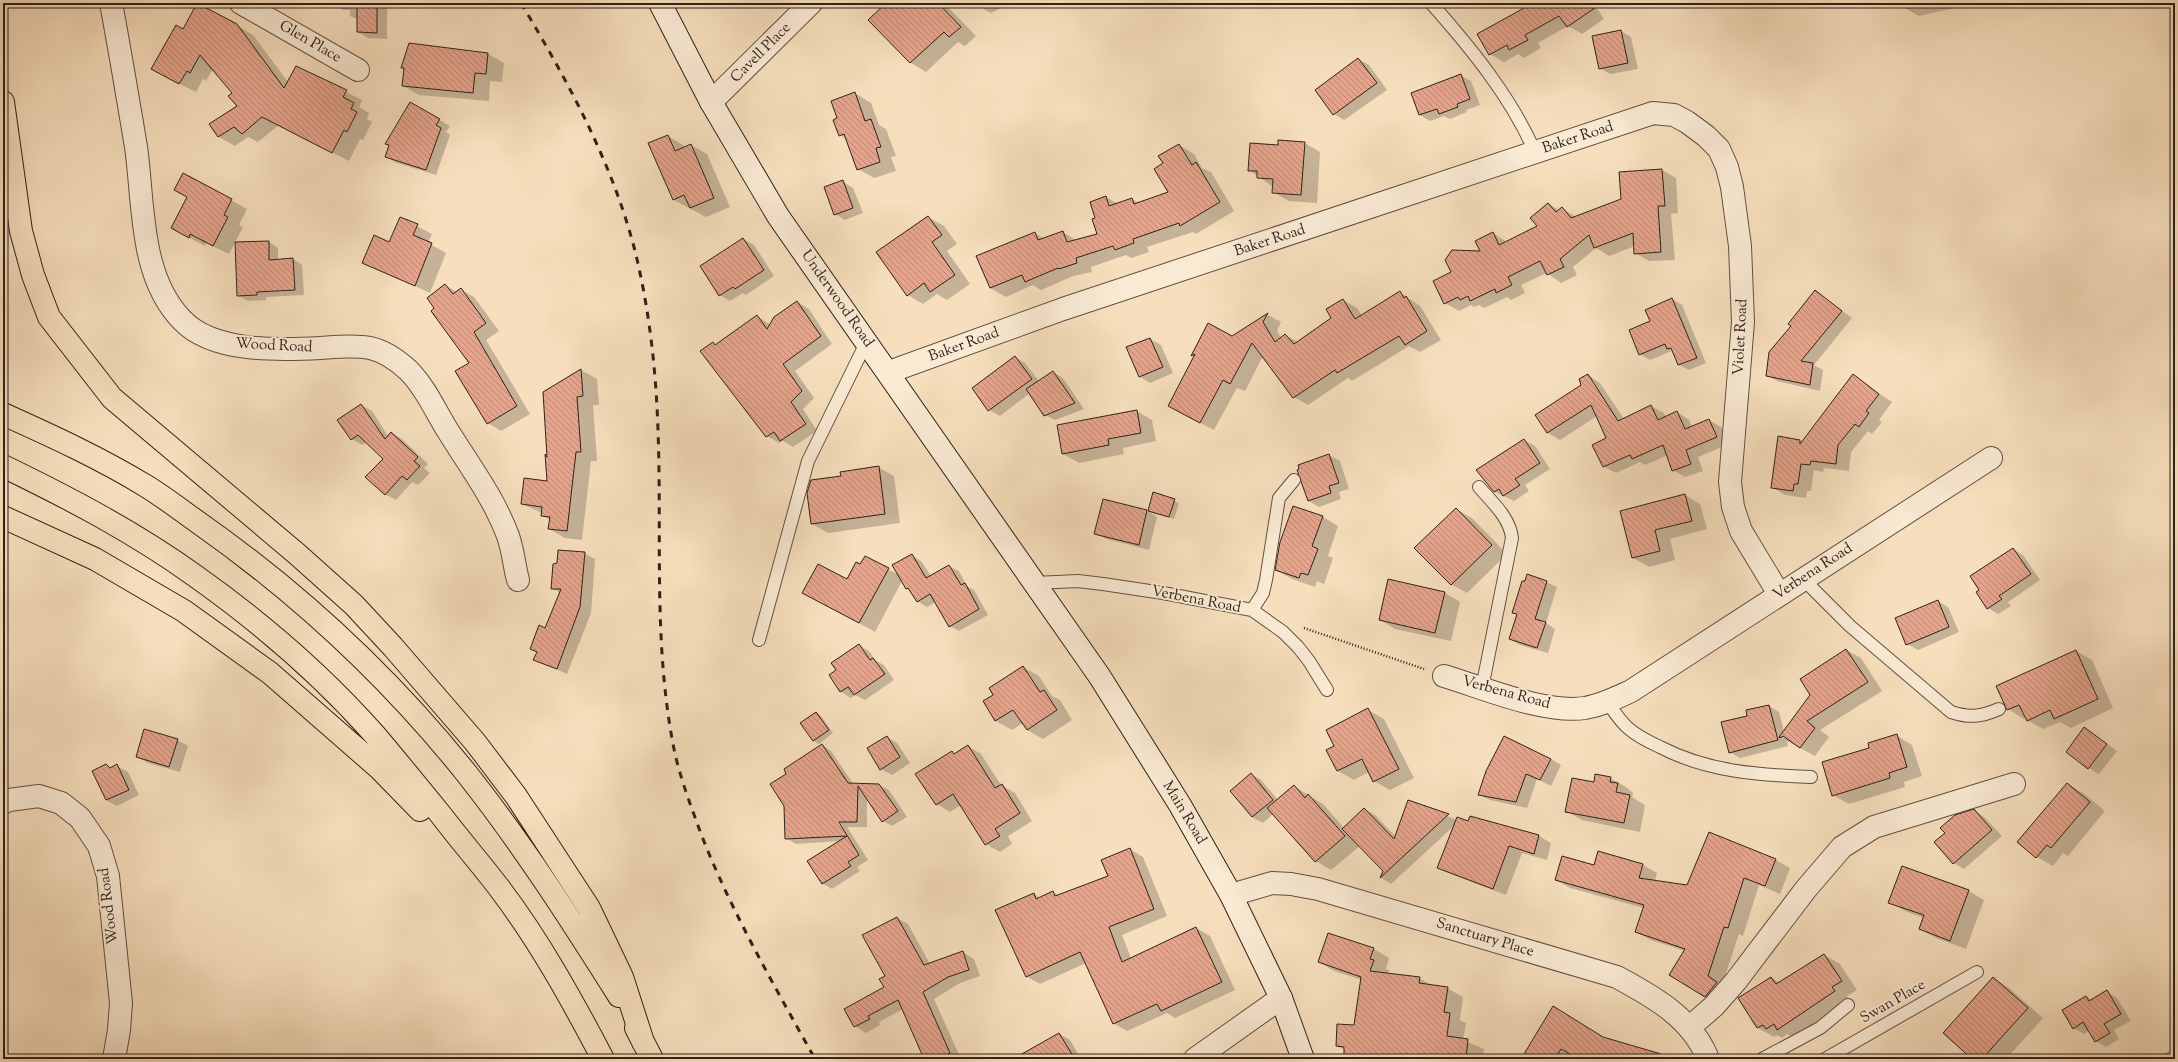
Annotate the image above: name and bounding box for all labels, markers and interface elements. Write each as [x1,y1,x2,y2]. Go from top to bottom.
street label: Glen Place [275,16,345,68]
street label: Cavell Place [726,18,796,88]
street label: Baker Road [1540,116,1617,159]
street label: Baker Road [1232,219,1309,262]
street label: Underwood Road [796,246,879,352]
street label: Violet Road [1729,298,1754,376]
street label: Baker Road [926,322,1003,367]
street label: Wood Road [235,333,314,359]
street label: Verbena Road [1769,538,1857,606]
street label: Verbena Road [1149,581,1243,619]
street label: Verbena Road [1459,671,1553,715]
street label: Main Road [1157,777,1211,849]
street label: Wood Road [94,866,124,945]
street label: Sanctuary Place [1434,913,1536,963]
street label: Swan Place [1856,975,1930,1029]

